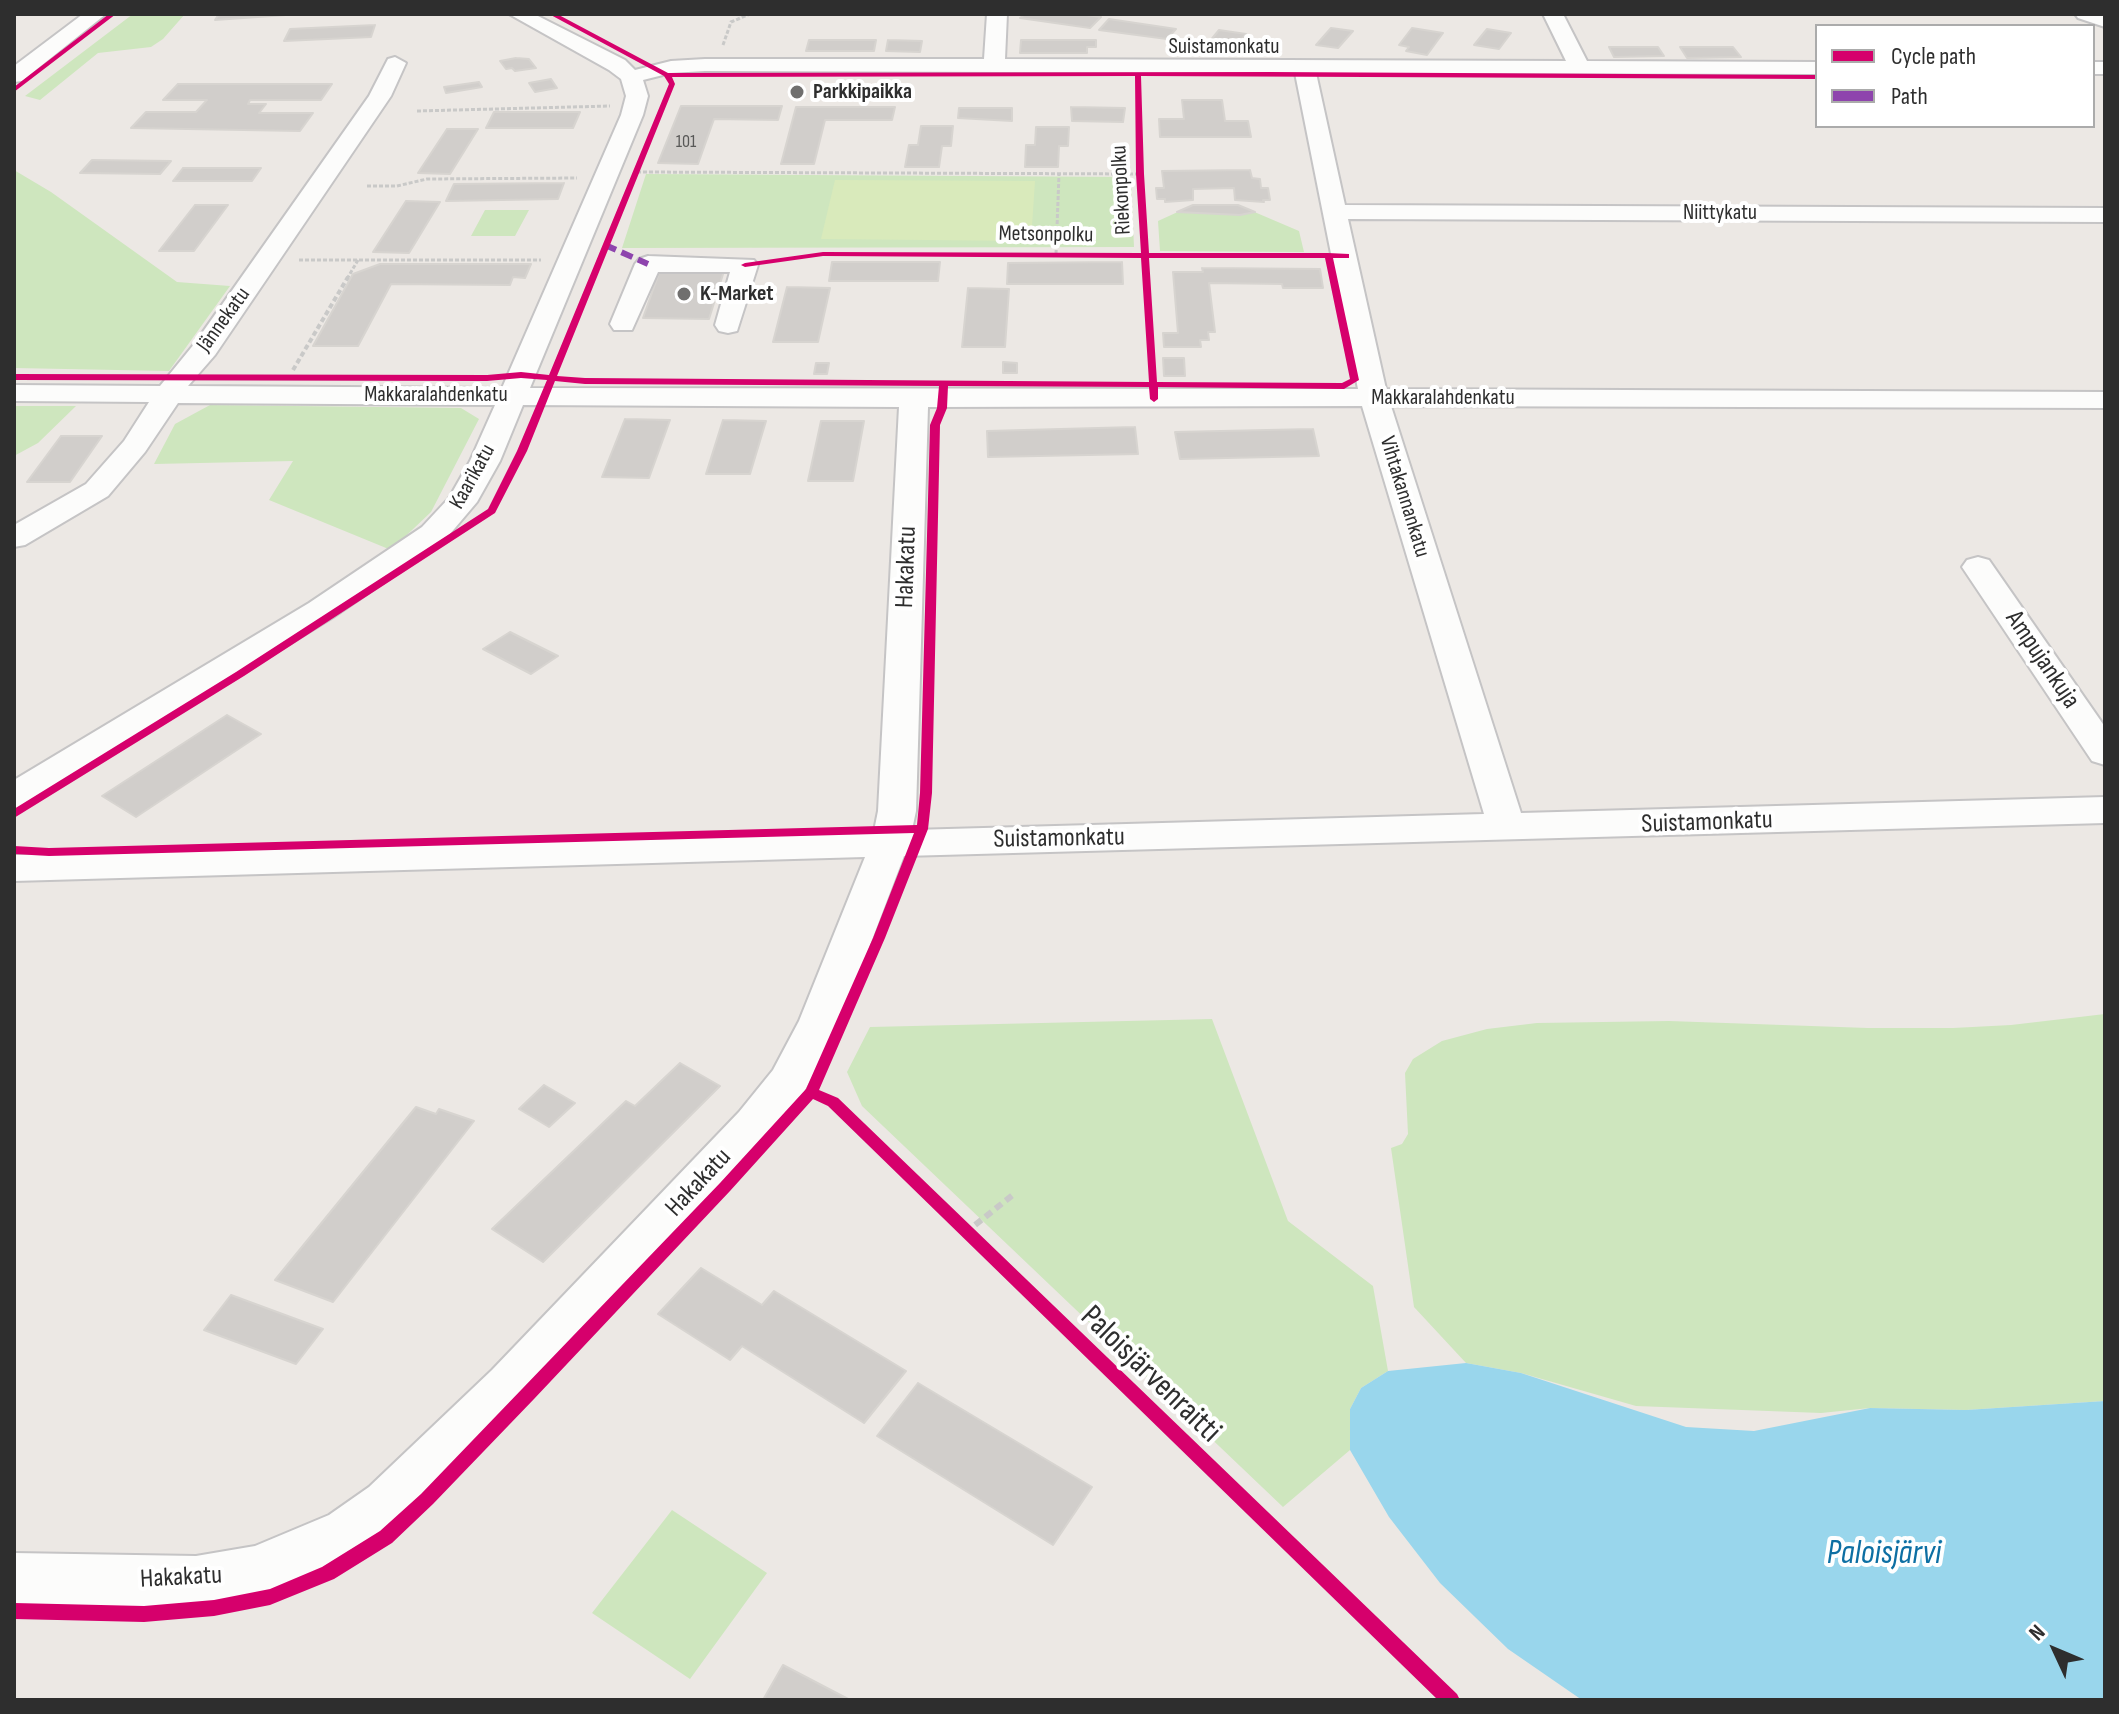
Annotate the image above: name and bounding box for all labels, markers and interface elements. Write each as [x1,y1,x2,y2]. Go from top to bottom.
legend [1815,24,2095,128]
street label: Suistamonkatu [1168,34,1280,60]
text: Cycle path [1891,42,1976,71]
place label: Parkkipaikka [813,79,912,105]
text: Path [1891,82,1928,111]
marker: Parkkipaikka [788,83,806,101]
house number: 101 [676,131,696,153]
street label: Riekonpolku [1106,145,1138,235]
street label: Niittykatu [1683,200,1757,226]
street label: Metsonpolku [998,221,1094,249]
place label: K-Market [700,281,774,307]
street label: Jännekatu [192,283,256,357]
marker: K-Market [675,285,693,303]
street label: Makkaralahdenkatu [364,382,508,408]
street label: Makkaralahdenkatu [1371,385,1515,411]
street label: Vihtakannankatu [1373,433,1435,561]
street label: Kaarikatu [444,440,502,514]
street label: Hakakatu [890,526,924,608]
street label: Ampujankuja [1998,605,2086,715]
street label: Suistamonkatu [1641,805,1773,841]
street label: Suistamonkatu [993,822,1125,856]
street label: Hakakatu [660,1142,738,1224]
street label: Paloisjärvenraitti [1072,1298,1228,1452]
water label: Paloisjärvi [1827,1534,1941,1574]
street label: Hakakatu [139,1560,223,1596]
north arrow [2015,1610,2095,1690]
text: N [2024,1619,2051,1647]

